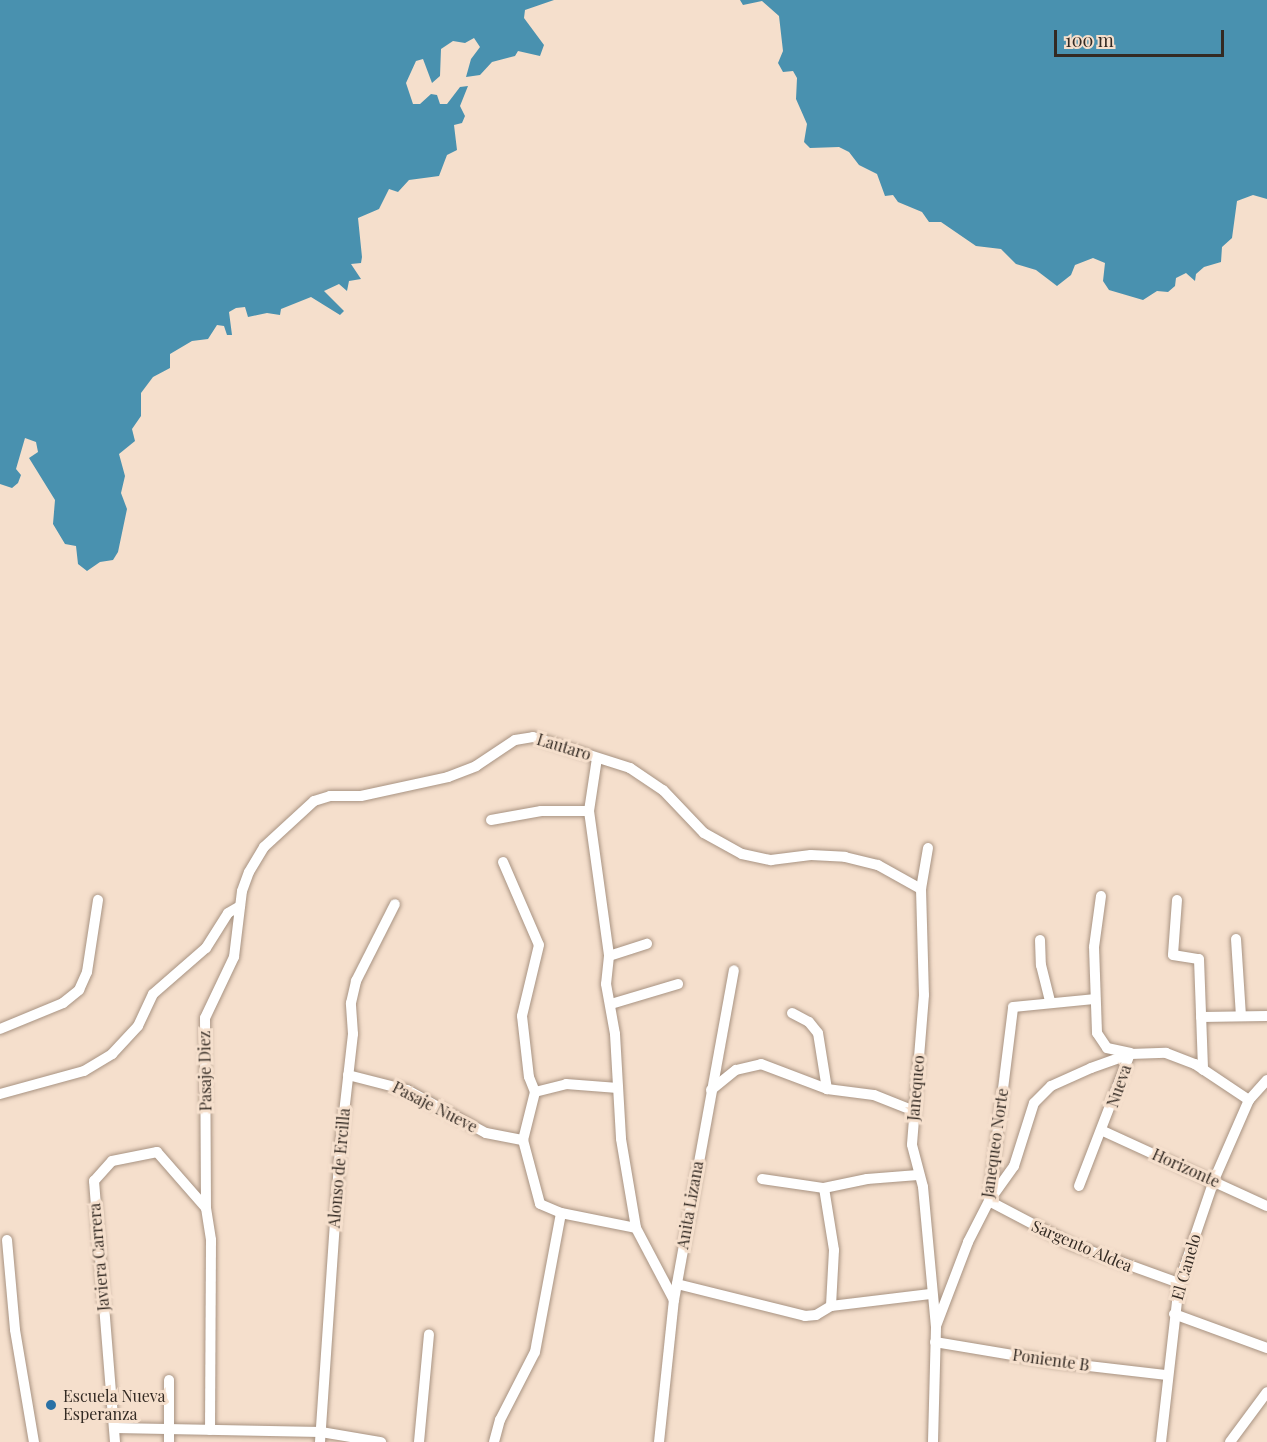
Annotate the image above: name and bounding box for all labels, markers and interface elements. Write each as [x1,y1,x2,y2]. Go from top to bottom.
scale bar [1057,18,1226,56]
text: 100 m [1065,28,1114,52]
street label: Lautaro [534,730,594,764]
street label: Pasaje Diez [195,1031,215,1111]
street label: Janequeo [904,1054,928,1122]
street label: Nueva [1103,1062,1135,1110]
street label: Pasaje Nueve [389,1077,481,1137]
street label: Janequeo Norte [978,1087,1012,1199]
street label: Alonso de Ercilla [324,1107,354,1229]
street label: Horizonte [1149,1145,1223,1191]
street label: Anita Lizana [673,1159,707,1251]
street label: Javiera Carrera [85,1202,113,1312]
street label: Sargento Aldea [1029,1216,1135,1276]
street label: El Canelo [1167,1232,1205,1302]
street label: Poniente B [1011,1345,1091,1375]
place label: Escuela Nueva Esperanza [63,1386,166,1424]
marker: Escuela Nueva Esperanza [44,1398,58,1412]

